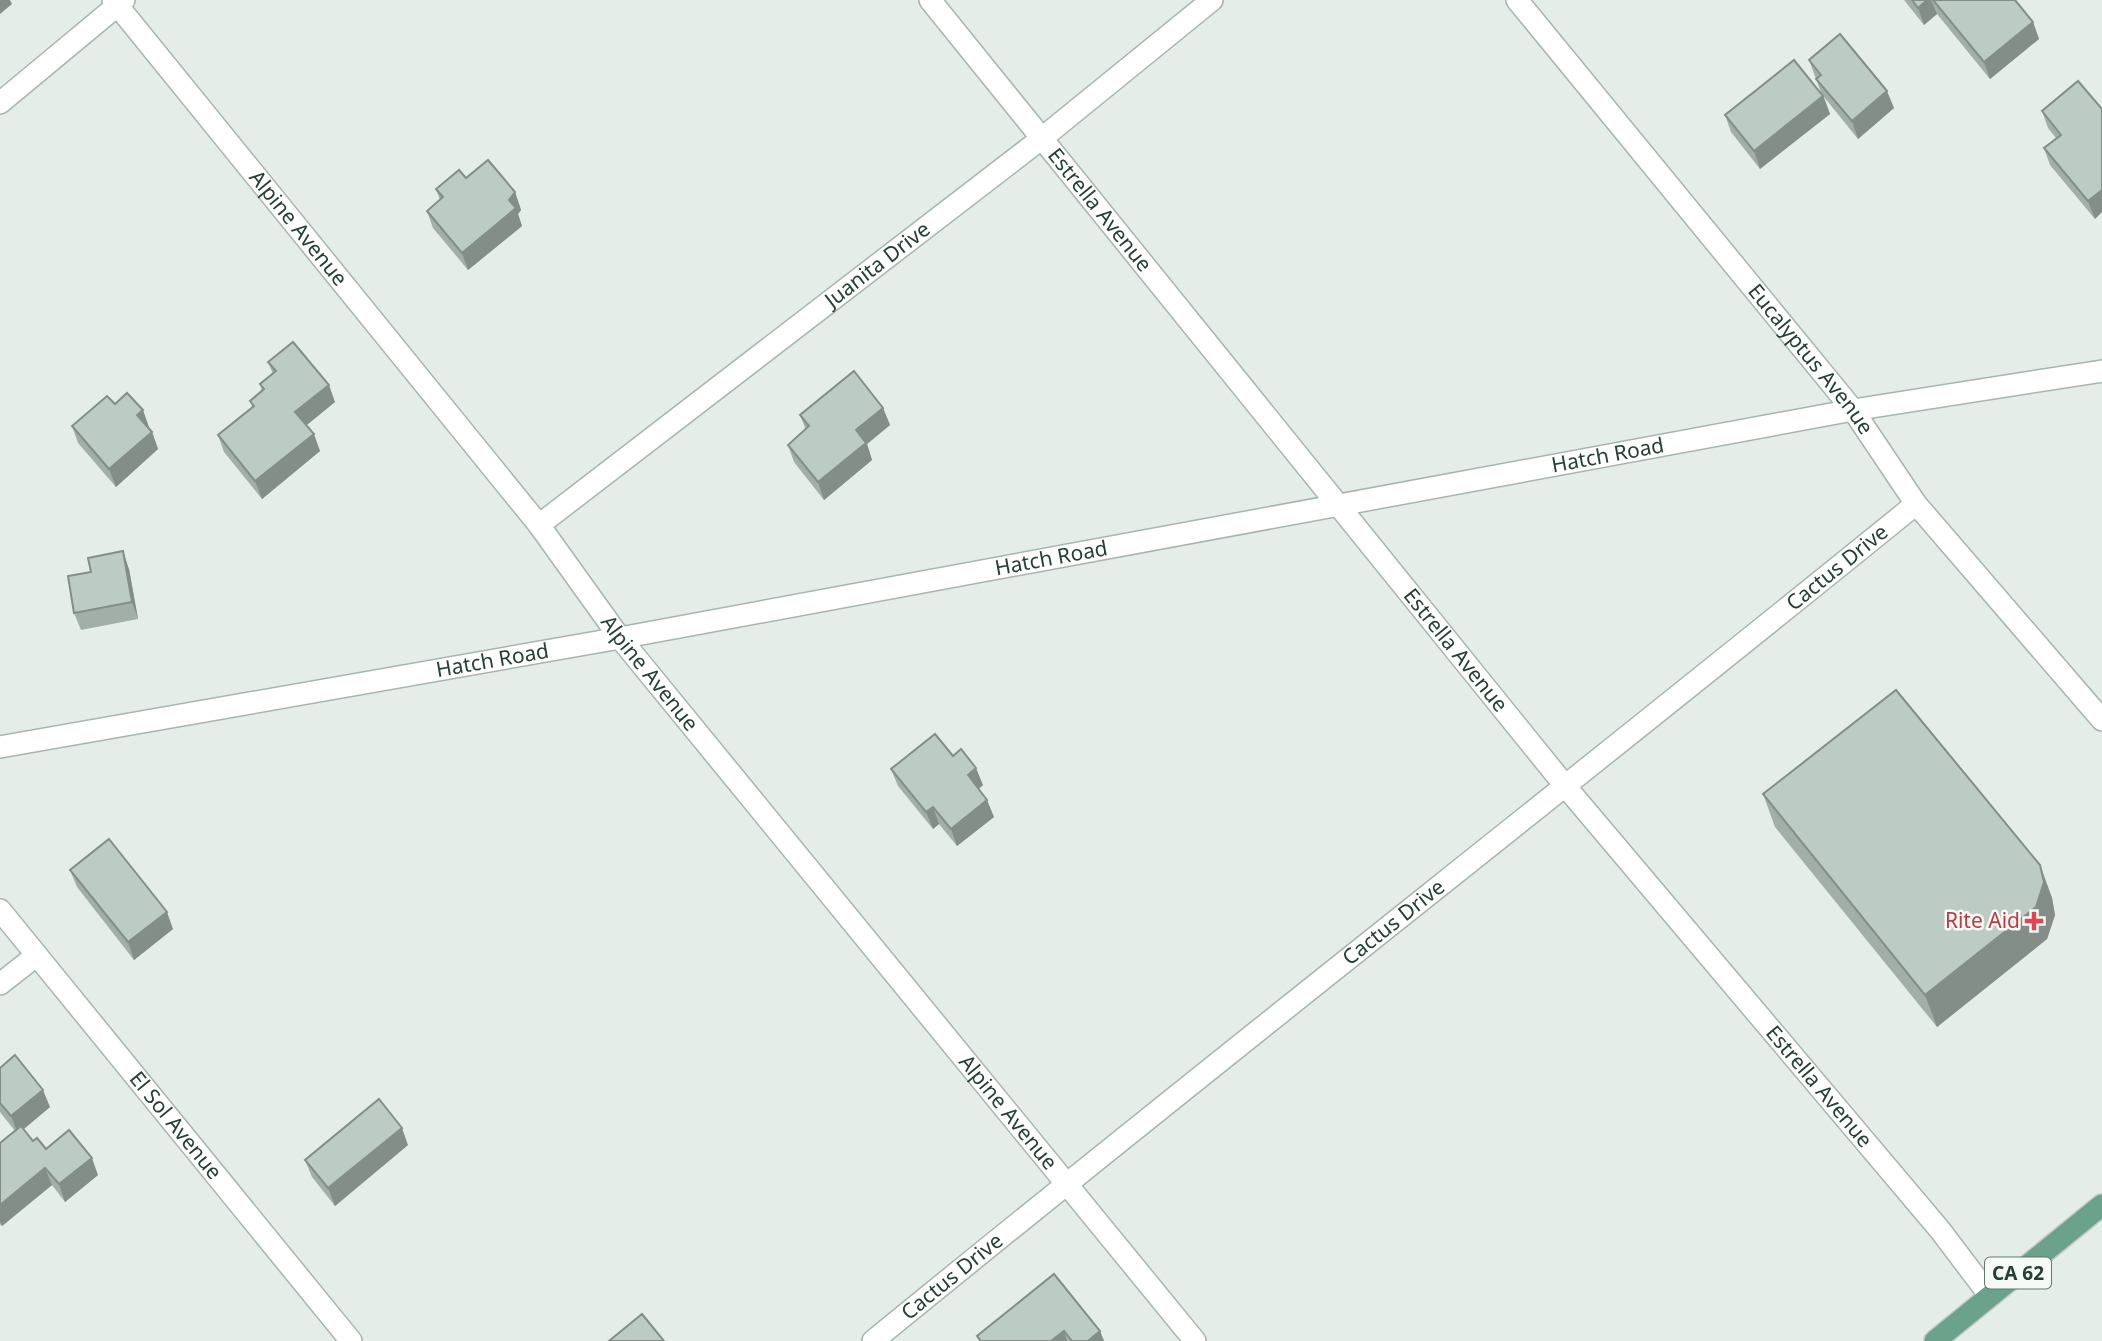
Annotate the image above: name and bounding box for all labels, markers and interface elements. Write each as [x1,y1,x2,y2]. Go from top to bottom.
street label: Estrella Avenue [1042,142,1159,277]
street label: Alpine Avenue [244,164,354,291]
street label: Juanita Drive [817,215,935,315]
street label: Eucalyptus Avenue [1742,278,1880,439]
street label: Hatch Road [1549,430,1666,478]
street label: Cactus Drive [1780,517,1893,617]
street label: Hatch Road [992,533,1110,581]
street label: Estrella Avenue [1398,582,1515,717]
street label: Alpine Avenue [595,609,705,736]
street label: Hatch Road [434,636,551,683]
street label: Cactus Drive [1336,872,1450,971]
place label: Rite Aid [1945,906,2020,934]
marker: Rite Aid [2026,913,2042,929]
street label: Estrella Avenue [1760,1019,1879,1153]
street label: Alpine Avenue [953,1048,1064,1175]
street label: El Sol Avenue [124,1065,229,1185]
street label: Cactus Drive [895,1226,1008,1326]
road number: CA 62 [1985,1258,2051,1288]

